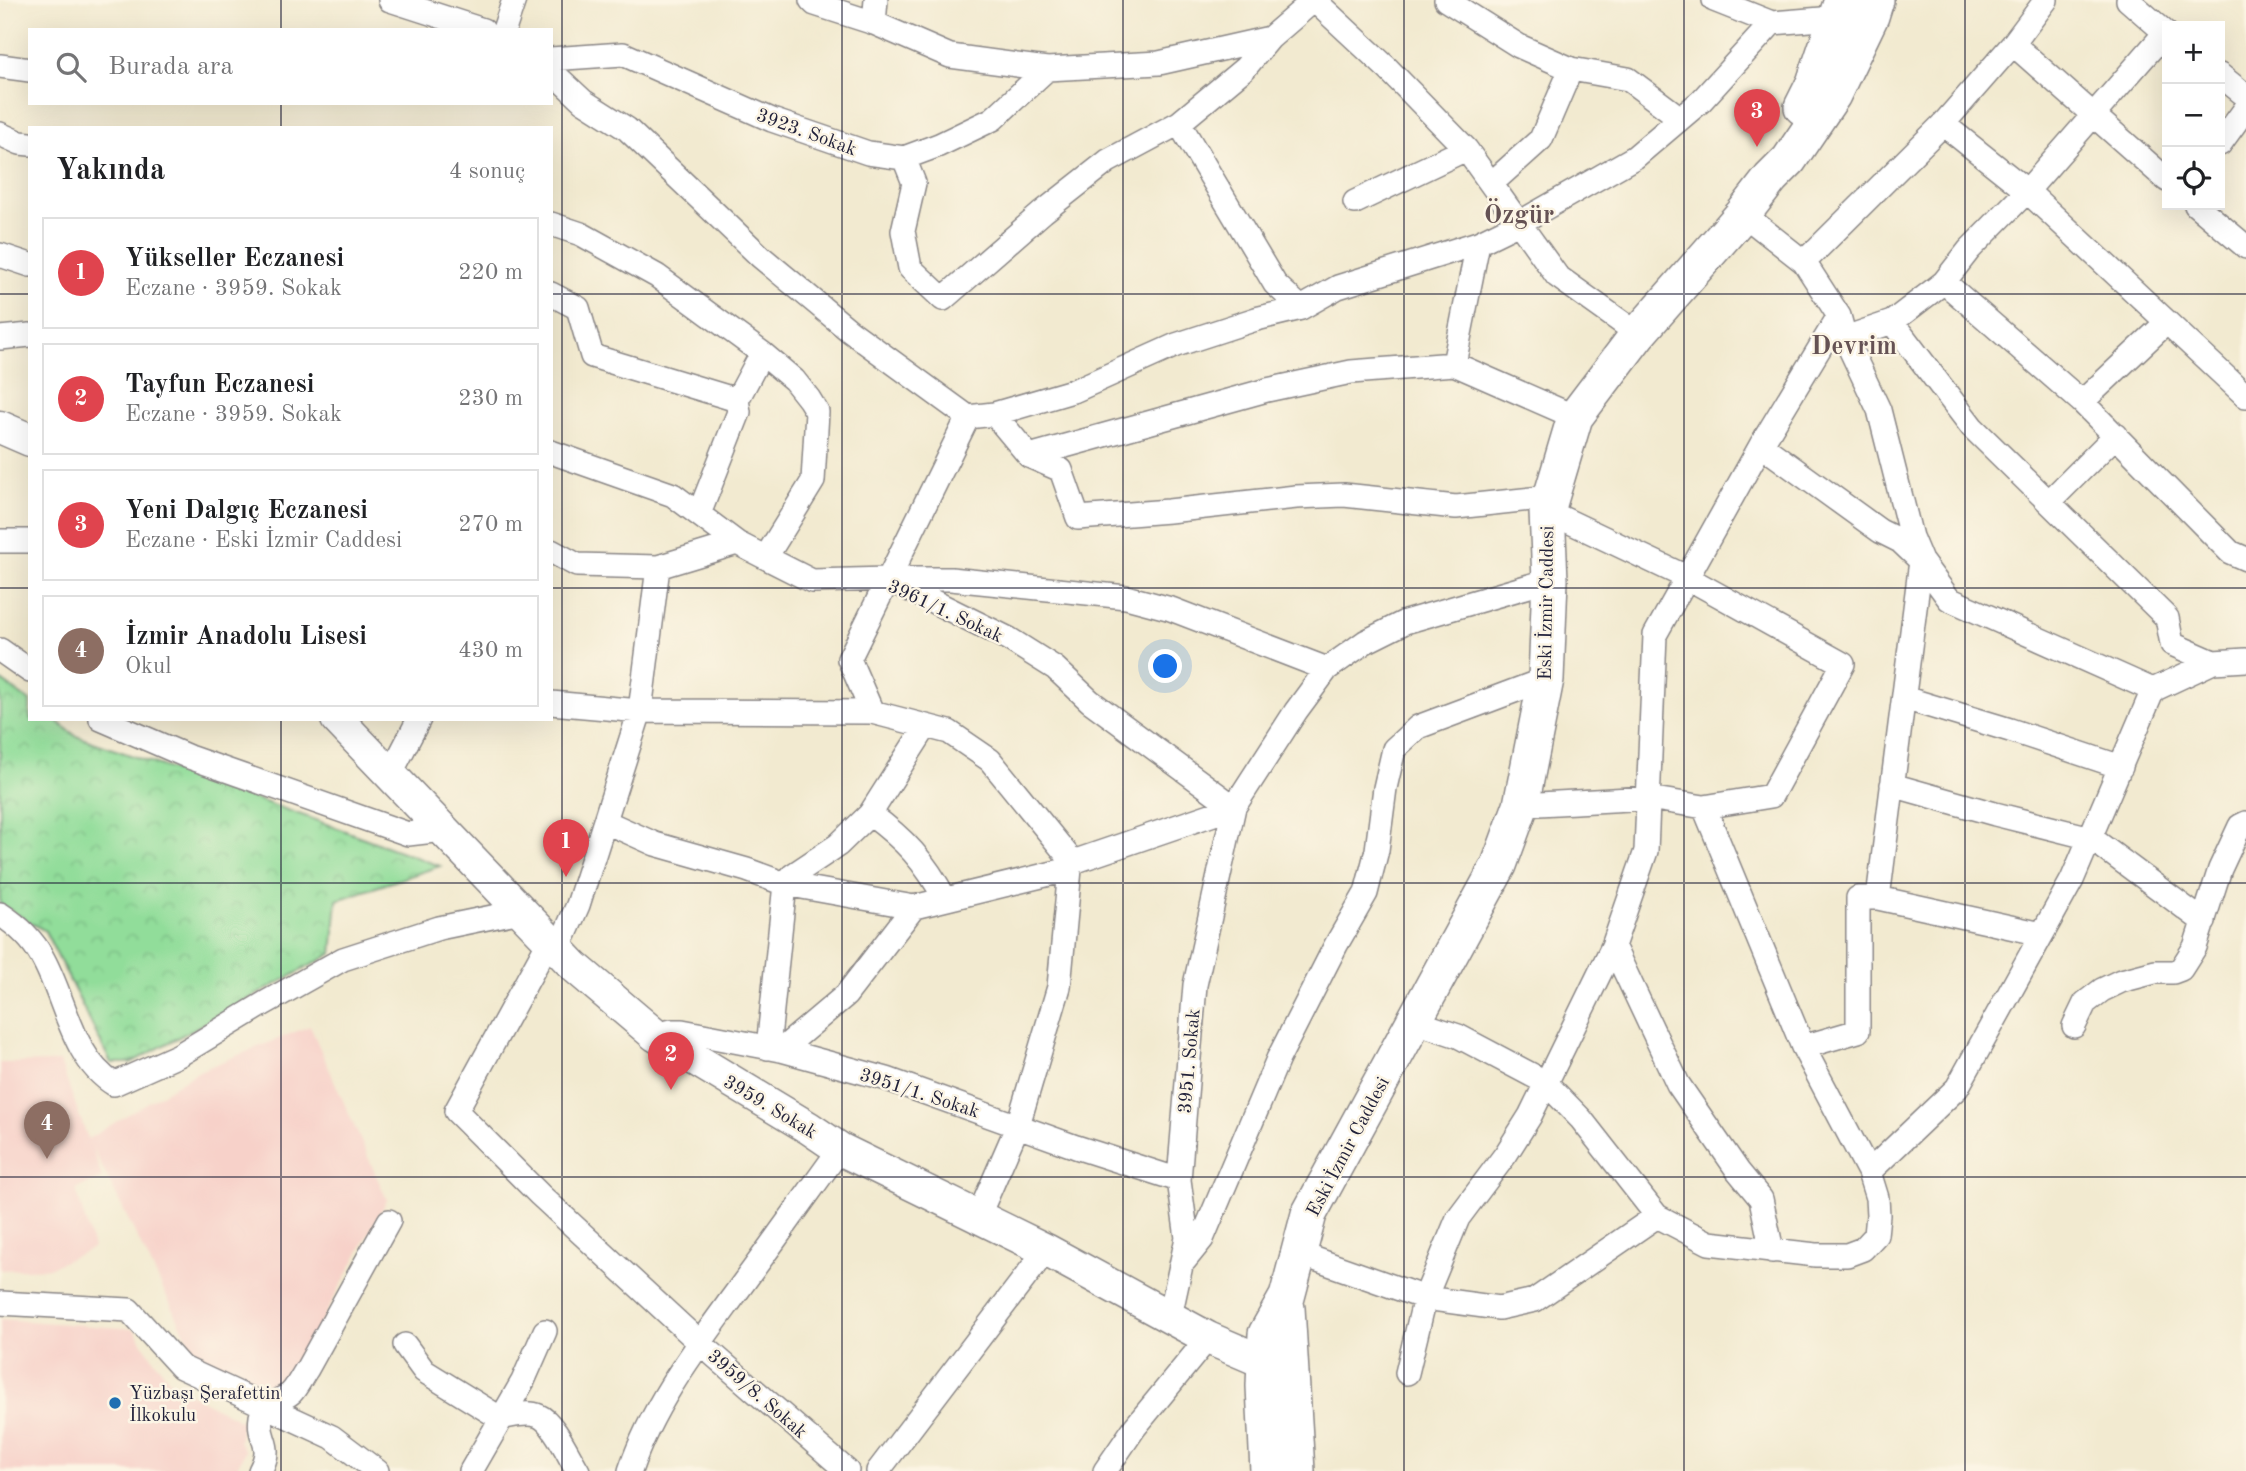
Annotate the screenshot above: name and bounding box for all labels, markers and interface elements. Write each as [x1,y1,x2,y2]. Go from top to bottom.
map controls [2162,21,2225,210]
button: + [2162,21,2225,84]
search box [28,28,553,105]
icon: search [52,48,90,86]
text: Burada ara [108,54,233,80]
button: − [2162,84,2225,147]
pin: 3 [1734,89,1780,147]
street label: 3923. Sokak [754,106,859,160]
button: locate [2162,147,2225,210]
text: Yakında [56,156,165,186]
text: 4 sonuç [449,160,525,183]
district label: Özgür [1484,198,1554,229]
text: Yükseller Eczanesi [125,246,344,272]
text: 1 [74,261,88,284]
text: 220 m [458,261,523,284]
text: Eczane · 3959. Sokak [125,277,342,300]
district label: Devrim [1811,334,1897,360]
text: Tayfun Eczanesi [125,372,314,398]
text: 2 [74,387,88,410]
text: 230 m [458,387,523,410]
text: Eczane · 3959. Sokak [125,403,342,426]
text: Yeni Dalgıç Eczanesi [125,498,368,524]
text: 3 [74,513,88,536]
text: 270 m [458,513,523,536]
street label: Eski İzmir Caddesi [1534,525,1558,681]
text: Eczane · Eski İzmir Caddesi [125,529,402,552]
street label: 3961/1. Sokak [884,577,1006,647]
text: İzmir Anadolu Lisesi [125,624,367,650]
text: 4 [74,639,88,662]
text: 430 m [458,639,523,662]
your location [1148,649,1182,683]
text: Okul [125,655,172,678]
pin: 1 [543,819,589,877]
street label: 3951. Sokak [1176,1008,1205,1114]
pin: 2 [648,1032,694,1090]
street label: 3951/1. Sokak [857,1066,982,1123]
street label: 3959. Sokak [720,1073,820,1143]
street label: Eski İzmir Caddesi [1302,1073,1394,1220]
pin: 4 [24,1101,70,1159]
street label: 3959/8. Sokak [703,1347,810,1443]
place label: Yüzbaşı Şerafettin İlkokulu [129,1385,281,1426]
marker: Yüzbaşı Şerafettin İlkokulu [107,1395,123,1411]

